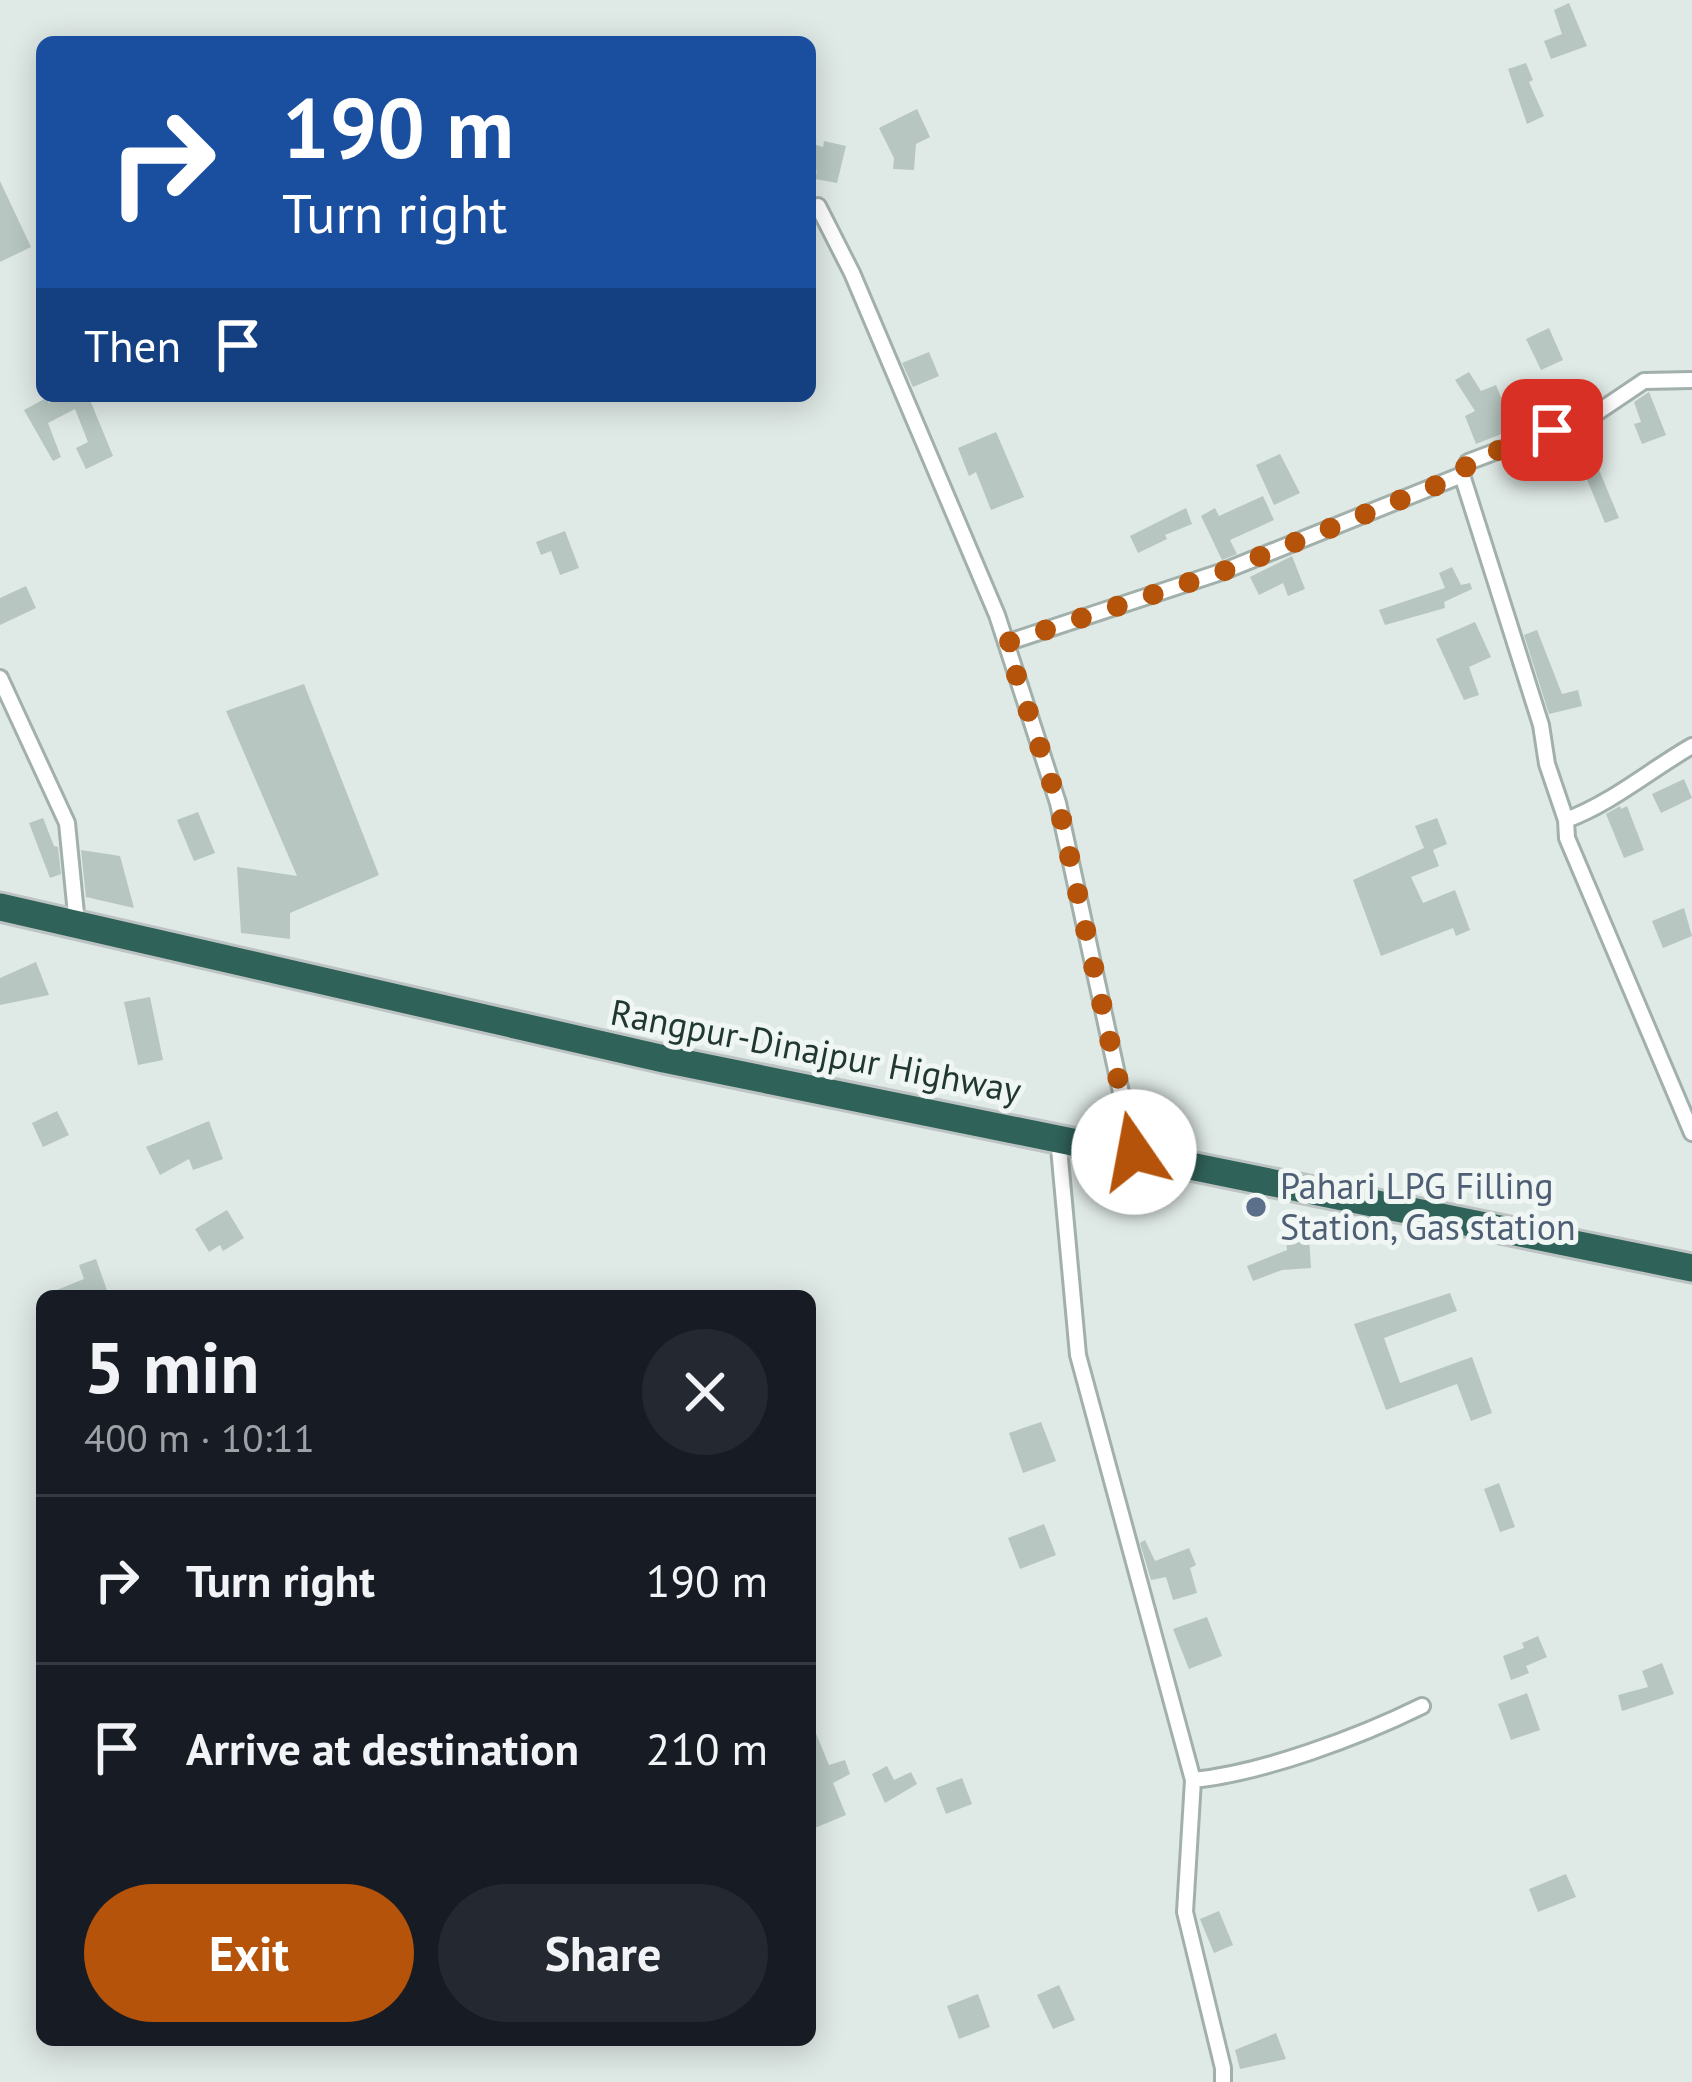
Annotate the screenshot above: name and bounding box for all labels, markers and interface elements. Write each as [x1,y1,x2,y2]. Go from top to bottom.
text: 190 m [282,72,514,181]
icon: right [84,84,240,240]
text: Turn right [282,178,507,248]
icon: arrive [205,312,271,378]
text: Then [84,316,181,374]
pin [1501,379,1603,481]
icon: arrive [1519,397,1585,463]
street label: Rangpur-Dinajpur Highway [607,988,1025,1113]
position arrow [1071,1089,1197,1215]
place label: Pahari LPG Filling Station, Gas station [1280,1162,1576,1250]
marker: Pahari LPG Filling Station, Gas station [1243,1194,1269,1220]
text: 5 min [84,1320,260,1413]
button: close [642,1329,768,1455]
text: 400 m · 10:11 [84,1412,315,1463]
icon: right [84,1547,150,1613]
text: Turn right [186,1551,375,1609]
text: 190 m [646,1551,768,1609]
icon: arrive [84,1715,150,1781]
text: Arrive at destination [186,1719,579,1777]
text: 210 m [646,1719,768,1777]
button: Exit [84,1884,414,2022]
button: Share [438,1884,768,2022]

